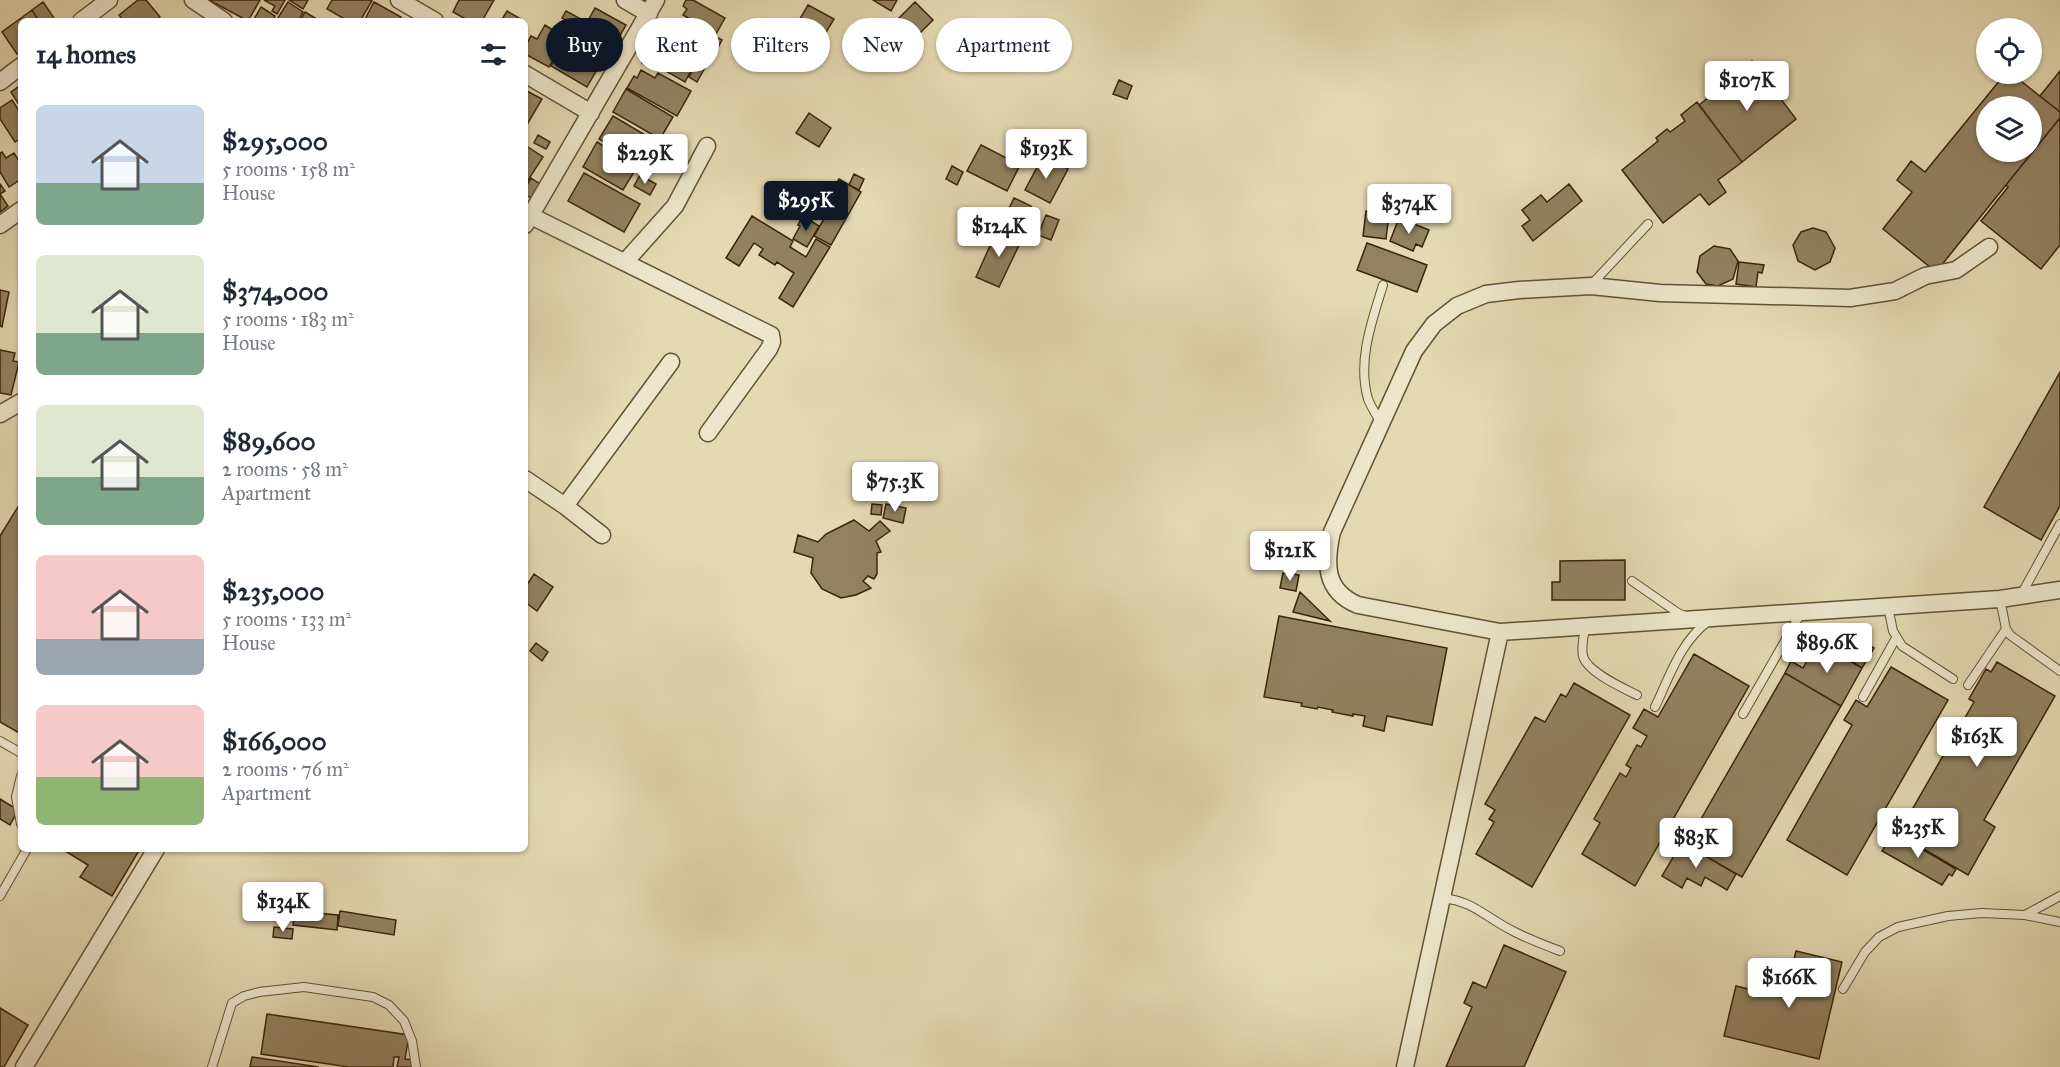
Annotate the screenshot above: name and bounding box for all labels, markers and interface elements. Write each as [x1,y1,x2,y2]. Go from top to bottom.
chip: Buy [546,18,623,72]
chip: Rent [635,18,719,72]
chip: Filters [731,18,830,72]
chip: New [842,18,924,72]
chip: Apartment [936,18,1072,72]
map controls [1976,18,2042,162]
button: locate [1976,18,2042,84]
text: 14 homes [36,38,136,70]
icon: filters [477,38,510,71]
pin: $107K [1705,61,1789,112]
text: $107K [1719,68,1775,92]
button: layers [1976,96,2042,162]
text: $295,000 [222,125,328,157]
icon: home [84,129,156,201]
pin: $193K [1004,129,1088,180]
pin: $229K [603,134,687,185]
text: $193K [1020,136,1072,160]
text: $229K [617,141,673,165]
text: 5 rooms · 158 m² [222,157,355,181]
text: House [222,181,276,205]
pin: $295K [764,181,848,232]
pin: $374K [1367,184,1451,235]
text: $295K [778,188,834,212]
text: $374K [1381,191,1437,215]
pin: $124K [957,207,1041,258]
text: $124K [971,214,1027,238]
text: $374,000 [222,275,328,307]
icon: home [84,279,156,351]
text: 5 rooms · 183 m² [222,307,354,331]
text: House [222,331,276,355]
text: $89,600 [222,425,316,457]
icon: home [84,429,156,501]
text: 2 rooms · 58 m² [222,457,348,481]
pin: $75.3K [846,462,944,513]
text: $75.3K [866,469,924,493]
text: Apartment [222,481,311,505]
pin: $121K [1248,531,1332,582]
text: $121K [1264,538,1316,562]
text: $235,000 [222,575,324,607]
icon: home [84,579,156,651]
text: 5 rooms · 133 m² [222,607,351,631]
pin: $89.6K [1778,623,1876,674]
text: $89.6K [1796,630,1858,654]
text: House [222,631,276,655]
pin: $163K [1935,717,2019,768]
text: $163K [1951,724,2003,748]
text: $166,000 [222,725,327,757]
icon: home [84,729,156,801]
text: 2 rooms · 76 m² [222,757,349,781]
text: Apartment [222,781,311,805]
pin: $235K [1876,808,1960,859]
text: $235K [1891,815,1945,839]
pin: $83K [1660,818,1732,869]
text: $83K [1674,825,1718,849]
pin: $134K [241,882,325,933]
text: $134K [256,889,310,913]
pin: $166K [1747,958,1831,1009]
text: $166K [1762,965,1816,989]

